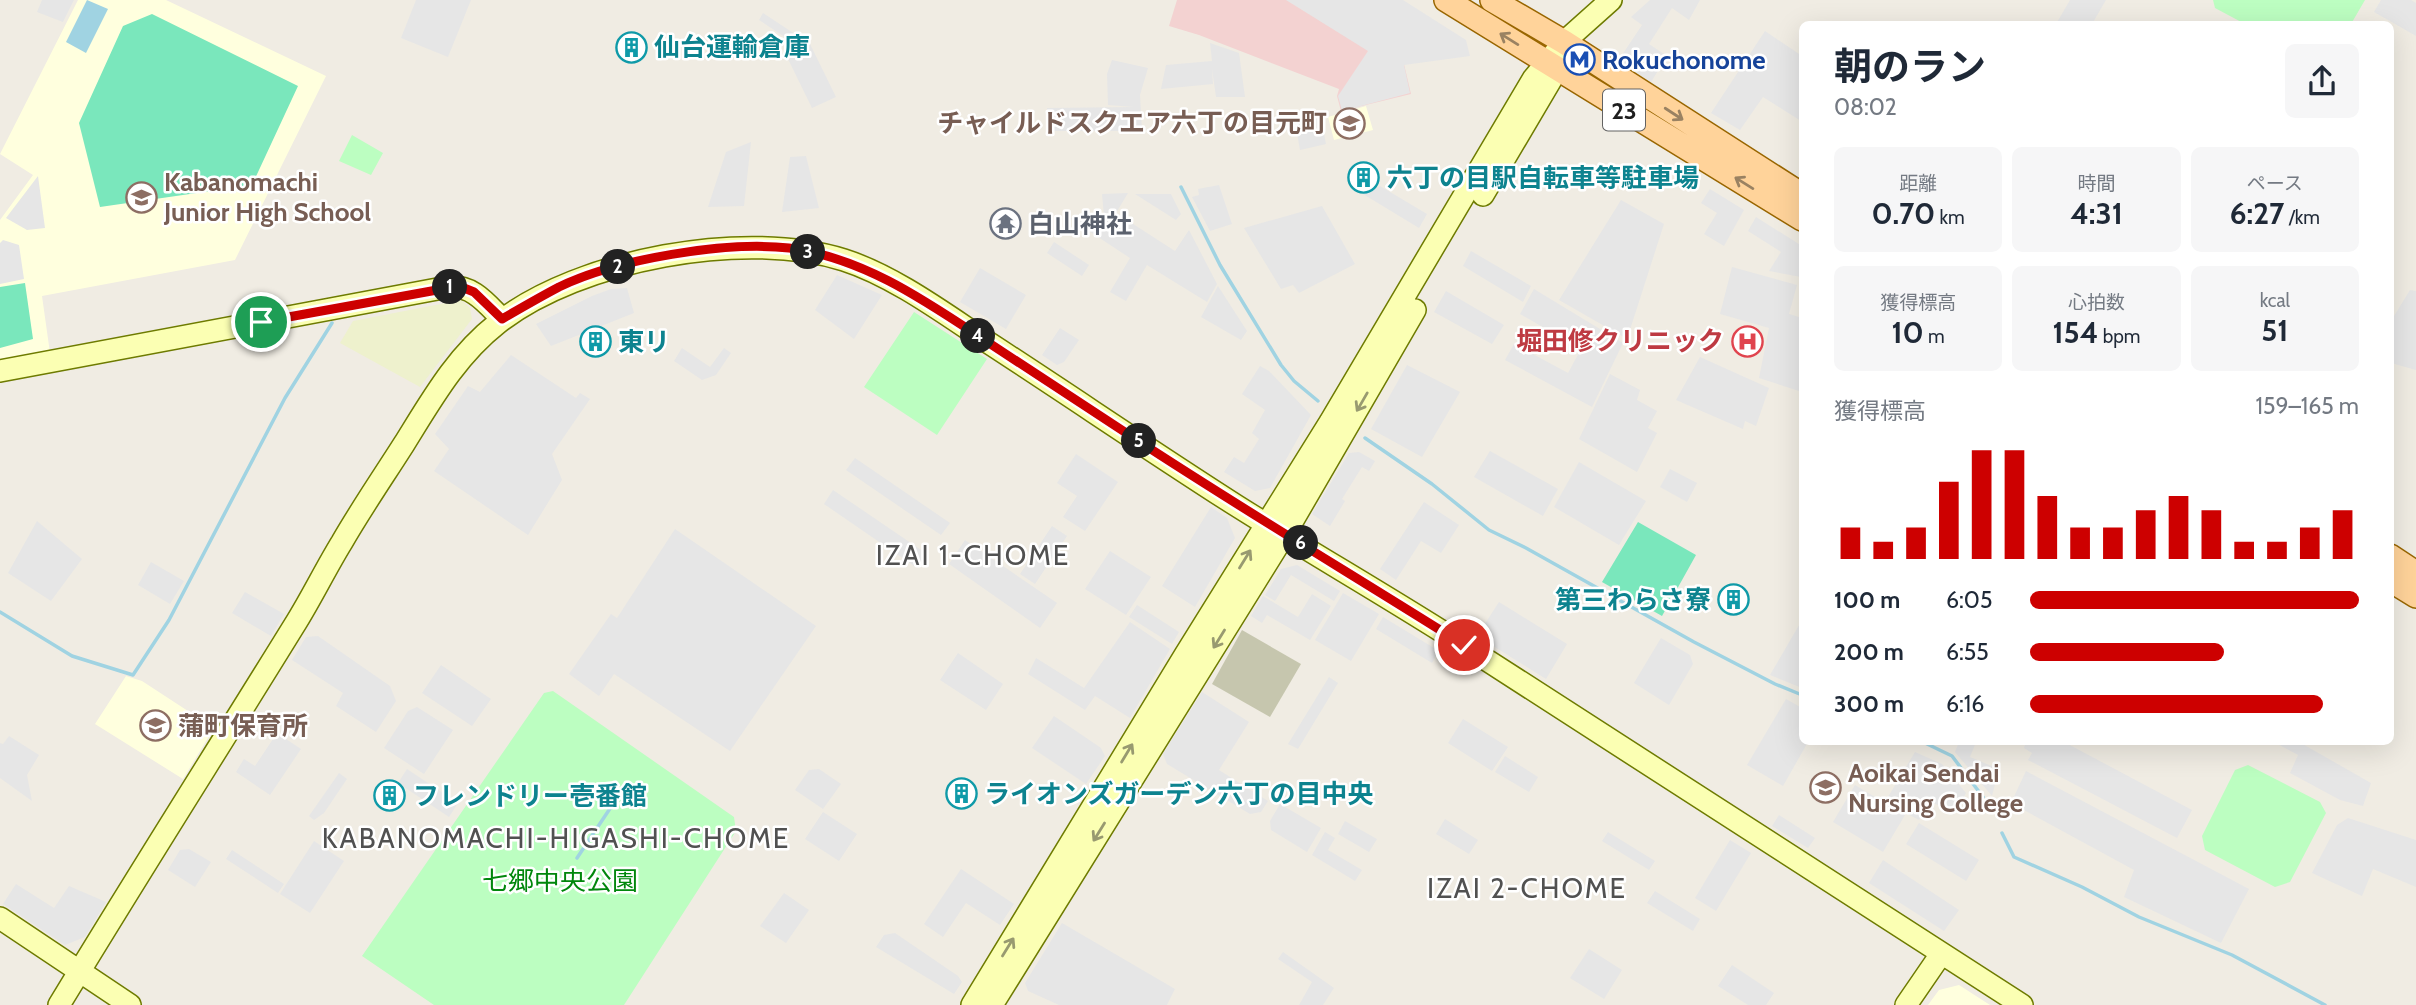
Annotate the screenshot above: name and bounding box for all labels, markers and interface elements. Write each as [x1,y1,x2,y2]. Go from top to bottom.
building icon: 仙台運輸倉庫 [614,30,648,64]
place label: 仙台運輸倉庫 [654,31,810,63]
one-way arrow [1499,31,1519,45]
metro station icon: Rokuchonome [1562,43,1596,77]
text: 朝のラン [1834,43,1986,90]
place label: Rokuchonome [1602,44,1766,76]
button: share [2285,44,2359,118]
road number: 23 [1603,90,1645,130]
text: 08:02 [1834,93,1897,121]
school or university icon: チャイルドスクエア六丁の目元町 [1333,106,1367,140]
place label: チャイルドスクエア六丁の目元町 [937,107,1327,139]
one-way arrow [1664,107,1684,121]
building icon: 六丁の目駅自転車等駐車場 [1347,161,1381,195]
place label: 六丁の目駅自転車等駐車場 [1387,162,1699,194]
place label: Kabanomachi Junior High School [163,166,371,228]
text: 距離 [1899,172,1937,195]
text: 時間 [2077,172,2116,195]
text: ペース [2247,172,2303,195]
one-way arrow [1735,176,1755,190]
school or university icon: Kabanomachi Junior High School [124,180,158,214]
text: 0.70 [1872,195,1935,232]
text: 4:31 [2070,195,2123,232]
text: 6:27 [2230,195,2284,232]
text: km [1935,206,1965,229]
text: /km [2284,206,2320,229]
temple icon: 白山神社 [988,207,1022,241]
place label: 白山神社 [1028,208,1132,240]
pin: 3 [790,234,826,270]
text: 3 [802,240,813,263]
pin: 2 [600,250,636,284]
text: 2 [612,255,623,278]
pin: 1 [433,270,468,304]
text: 1 [446,275,453,298]
text: kcal [2260,289,2290,312]
text: 獲得標高 [1880,291,1956,314]
text: 心拍数 [2068,291,2125,314]
pin [231,292,291,352]
icon: arrive [242,303,280,341]
text: 51 [2261,312,2288,349]
text: 10 [1892,314,1924,351]
text: 154 [2053,314,2098,351]
pin: 4 [960,318,996,354]
text: 4 [972,324,983,347]
hospital icon: 堀田修クリニック [1730,324,1764,358]
building icon: 東リ [578,325,612,359]
place label: 堀田修クリニック [1516,325,1724,357]
text: m [1924,325,1945,348]
text: bpm [2098,325,2140,348]
place label: 東リ [618,326,670,358]
one-way arrow [1355,391,1369,411]
text: 159–165 m [2255,392,2359,420]
text: 獲得標高 [1834,397,1926,425]
pin: 5 [1122,424,1156,458]
text: 5 [1133,429,1144,452]
pin: 6 [1284,526,1318,560]
text: 6 [1295,531,1306,554]
district label: IZAI 1-CHOME [876,538,1070,572]
one-way arrow [1238,549,1252,569]
building icon: 第三わらさ寮 [1717,583,1751,617]
place label: 第三わらさ寮 [1555,584,1711,616]
text: 100 m [1834,586,1900,614]
text: 6:05 [1946,586,1992,614]
pin [1434,615,1494,675]
icon: check [1445,626,1483,664]
one-way arrow [1212,628,1226,648]
text: 200 m [1834,638,1904,666]
text: 6:55 [1946,638,1989,666]
text: 300 m [1834,690,1904,718]
text: 6:16 [1946,690,1984,718]
school or university icon: 蒲町保育所 [138,709,172,743]
place label: 蒲町保育所 [178,710,308,742]
one-way arrow [1120,744,1134,764]
place label: Aoikai Sendai Nursing College [1848,757,2023,819]
school or university icon: Aoikai Sendai Nursing College [1808,771,1842,805]
building icon: ライオンズガーデン六丁の目中央 [944,777,978,811]
place label: ライオンズガーデン六丁の目中央 [984,778,1373,810]
building icon: フレンドリー壱番館 [373,779,407,813]
place label: フレンドリー壱番館 [413,780,647,812]
district label: KABANOMACHI-HIGASHI-CHOME [322,821,790,855]
one-way arrow [1092,822,1107,841]
park label: 七郷中央公園 [482,865,638,897]
district label: IZAI 2-CHOME [1427,871,1627,905]
one-way arrow [1000,938,1015,957]

